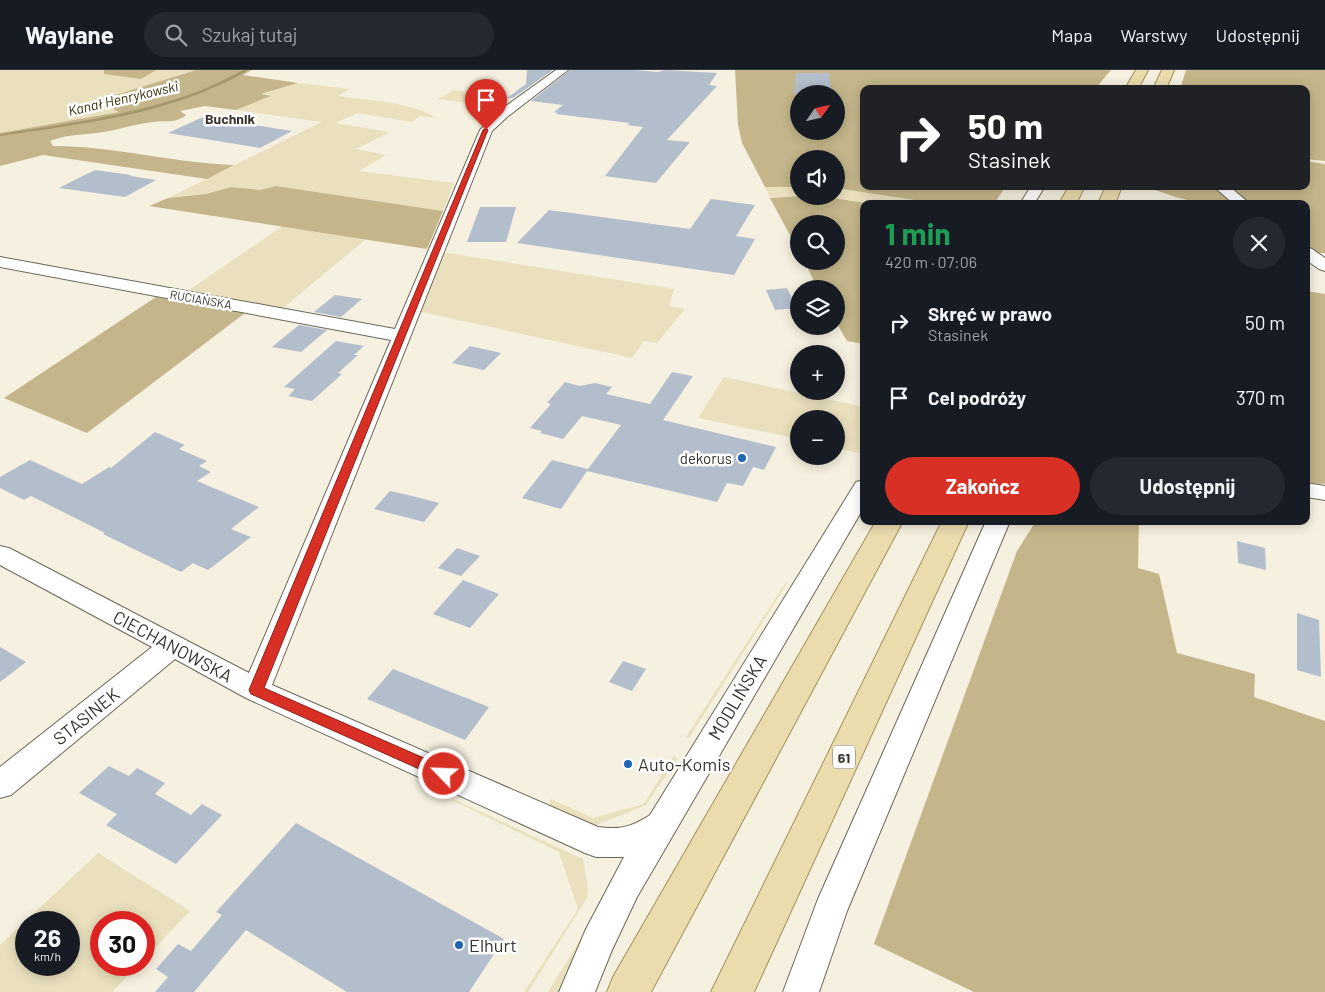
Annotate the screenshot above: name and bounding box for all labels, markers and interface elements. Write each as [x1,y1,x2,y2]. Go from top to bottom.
search box [144,12,494,57]
text: Waylane [25,20,114,49]
icon: search [162,21,190,49]
text: Szukaj tutaj [202,23,297,46]
text: Mapa [1051,24,1092,46]
text: Warstwy [1120,24,1188,46]
text: Udostępnij [1216,24,1300,46]
water label: Kanał Henrykowski [66,77,180,119]
pin [465,79,507,130]
north arrow [790,85,845,140]
map controls [790,85,845,465]
icon: arrive [472,86,500,114]
text: 50 m [968,104,1043,146]
icon: right [885,105,950,170]
district label: Buchnik [205,110,256,127]
text: Stasinek [968,146,1051,172]
button: sound [790,150,845,205]
button: search [790,215,845,270]
text: 1 min [885,215,951,251]
button: close [1233,217,1285,269]
text: 420 m · 07:06 [885,252,977,271]
button: layers [790,280,845,335]
street label: RUCIAŃSKA [169,287,233,311]
text: Skręć w prawo [928,302,1052,325]
icon: right [885,309,913,337]
text: 50 m [1245,311,1285,334]
text: Stasinek [928,325,988,344]
button: + [790,345,845,400]
icon: arrive [885,384,913,412]
text: Cel podróży [928,386,1026,409]
text: 370 m [1236,386,1285,409]
button: − [790,410,845,465]
place label: dekorus [680,449,732,467]
marker: dekorus [736,452,748,464]
button: Zakończ [885,457,1080,515]
button: Udostępnij [1090,457,1285,515]
street label: CIECHANOWSKA [110,605,237,687]
street label: MODLIŃSKA [703,650,771,743]
street label: STASINEK [49,683,123,749]
road number: 61 [833,746,855,769]
position arrow [417,747,469,799]
place label: Auto-Komis [638,753,730,775]
marker: Auto-Komis [622,758,634,770]
speed limit sign: 30 [90,911,155,976]
text: 26 [34,922,61,952]
place label: Elhurt [469,934,517,956]
marker: Elhurt [453,939,465,951]
text: km/h [34,949,61,963]

